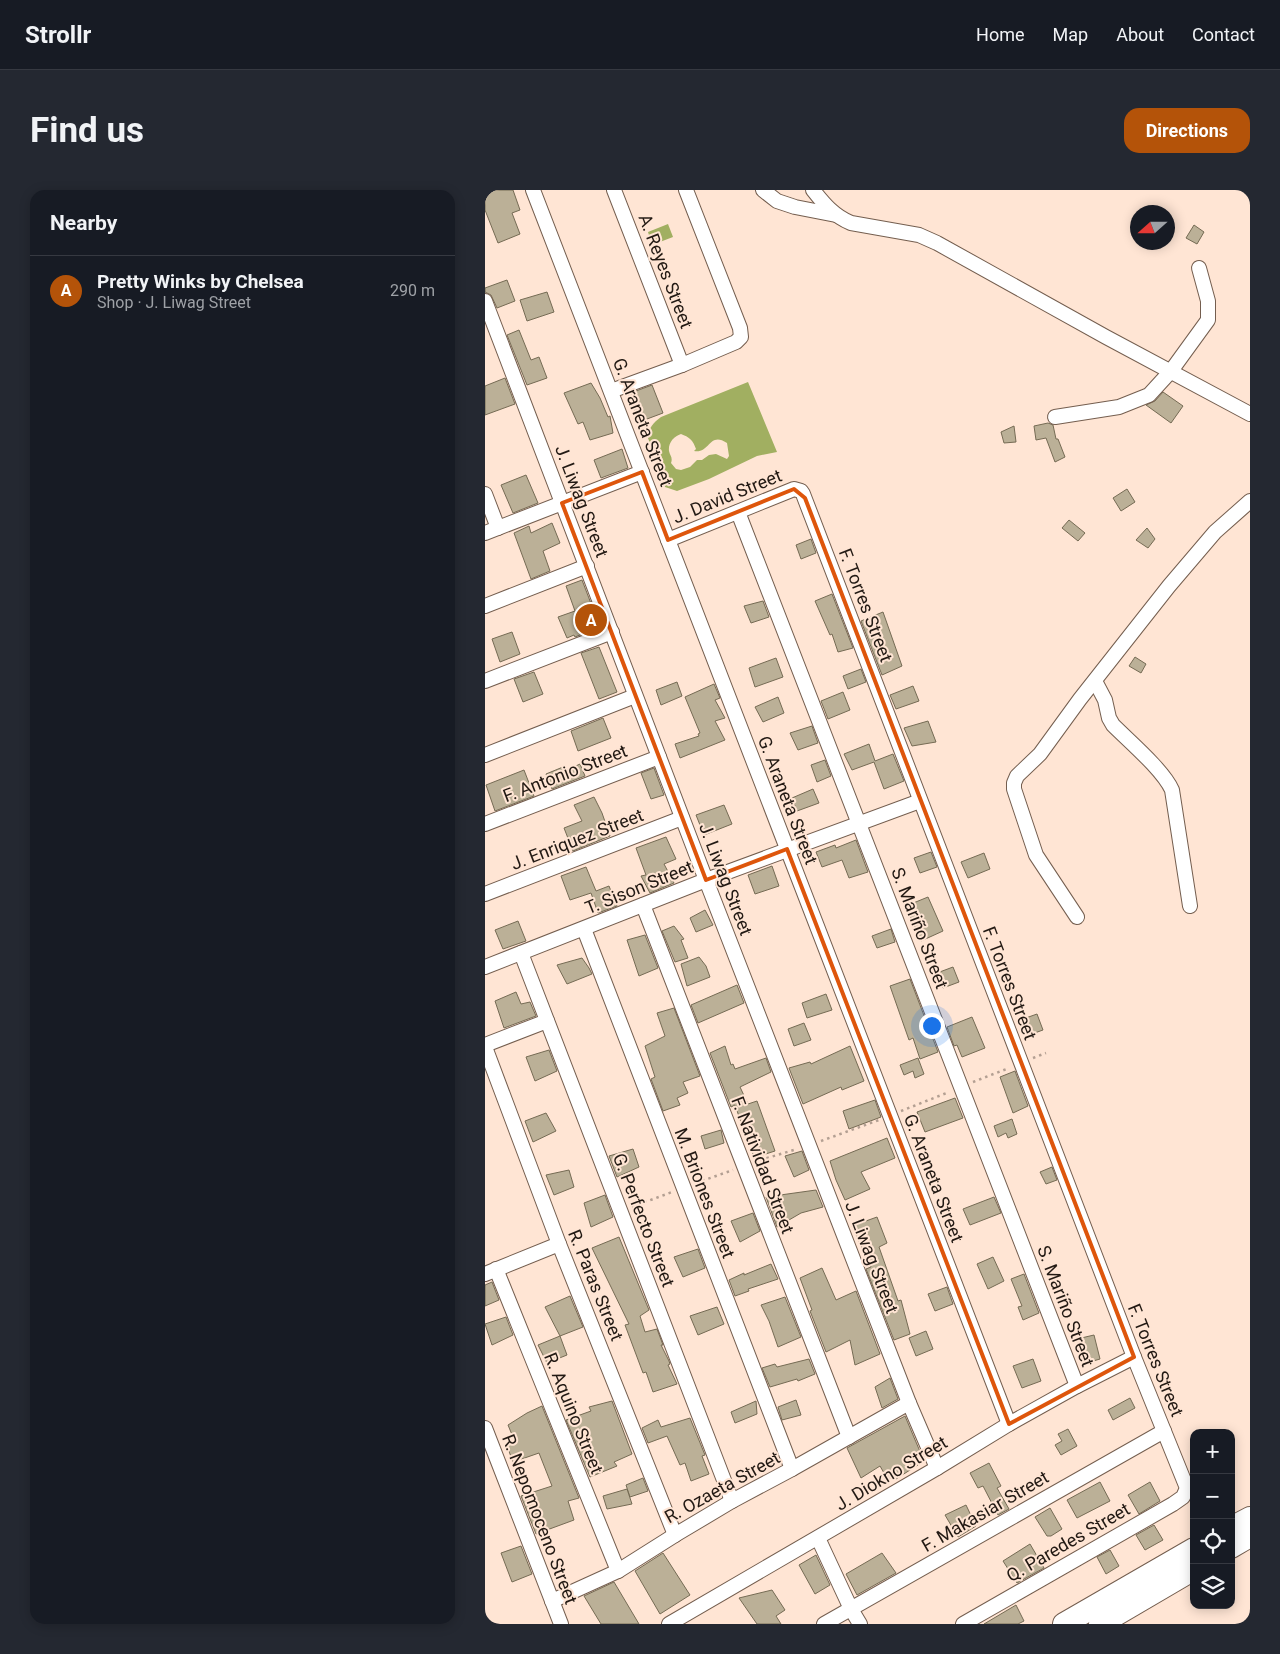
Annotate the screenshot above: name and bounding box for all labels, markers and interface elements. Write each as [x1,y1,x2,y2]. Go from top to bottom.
text: Strollr [25,21,91,49]
text: Home [976,24,1025,45]
text: Map [1053,24,1088,45]
text: About [1116,24,1164,45]
text: Contact [1192,24,1255,45]
button: Directions [1124,108,1250,153]
text: Find us [30,110,144,151]
north arrow [1130,205,1175,250]
text: Nearby [50,211,117,235]
street label: A. Reyes Street [635,211,697,331]
text: Pretty Winks by Chelsea [97,270,304,293]
text: A [61,281,71,300]
text: 290 m [390,281,435,300]
text: Shop · J. Liwag Street [97,293,251,312]
street label: G. Araneta Street [609,355,677,489]
street label: J. Liwag Street [551,442,613,560]
street label: J. David Street [669,465,785,527]
street label: F. Torres Street [835,545,897,665]
pin: A [575,601,607,639]
street label: G. Araneta Street [754,733,822,867]
street label: F. Antonio Street [500,740,630,806]
street label: J. Enriquez Street [508,804,646,874]
street label: J. Liwag Street [695,820,757,938]
street label: T. Sison Street [582,856,696,918]
street label: S. Mariño Street [887,864,953,992]
street label: F. Torres Street [979,923,1041,1043]
your location [919,1013,945,1039]
street label: F. Natividad Street [727,1093,799,1237]
street label: G. Araneta Street [900,1111,968,1245]
street label: M. Briones Street [671,1125,739,1261]
street label: G. Perfecto Street [609,1150,679,1290]
street label: J. Liwag Street [841,1198,903,1316]
street label: R. Paras Street [564,1226,628,1344]
street label: S. Mariño Street [1033,1242,1099,1370]
street label: F. Torres Street [1124,1301,1188,1420]
street label: R. Aquino Street [540,1349,608,1477]
map controls [1190,1429,1235,1609]
button: + [1190,1429,1235,1474]
street label: R. Nepomoceno Street [498,1431,582,1607]
street label: J. Diokno Street [831,1431,951,1515]
street label: R. Ozaeta Street [661,1447,783,1527]
street label: F. Makasiar Street [918,1466,1052,1556]
button: − [1190,1474,1235,1519]
street label: Q. Paredes Street [1003,1498,1134,1586]
button: locate [1190,1519,1235,1564]
button: layers [1190,1564,1235,1609]

